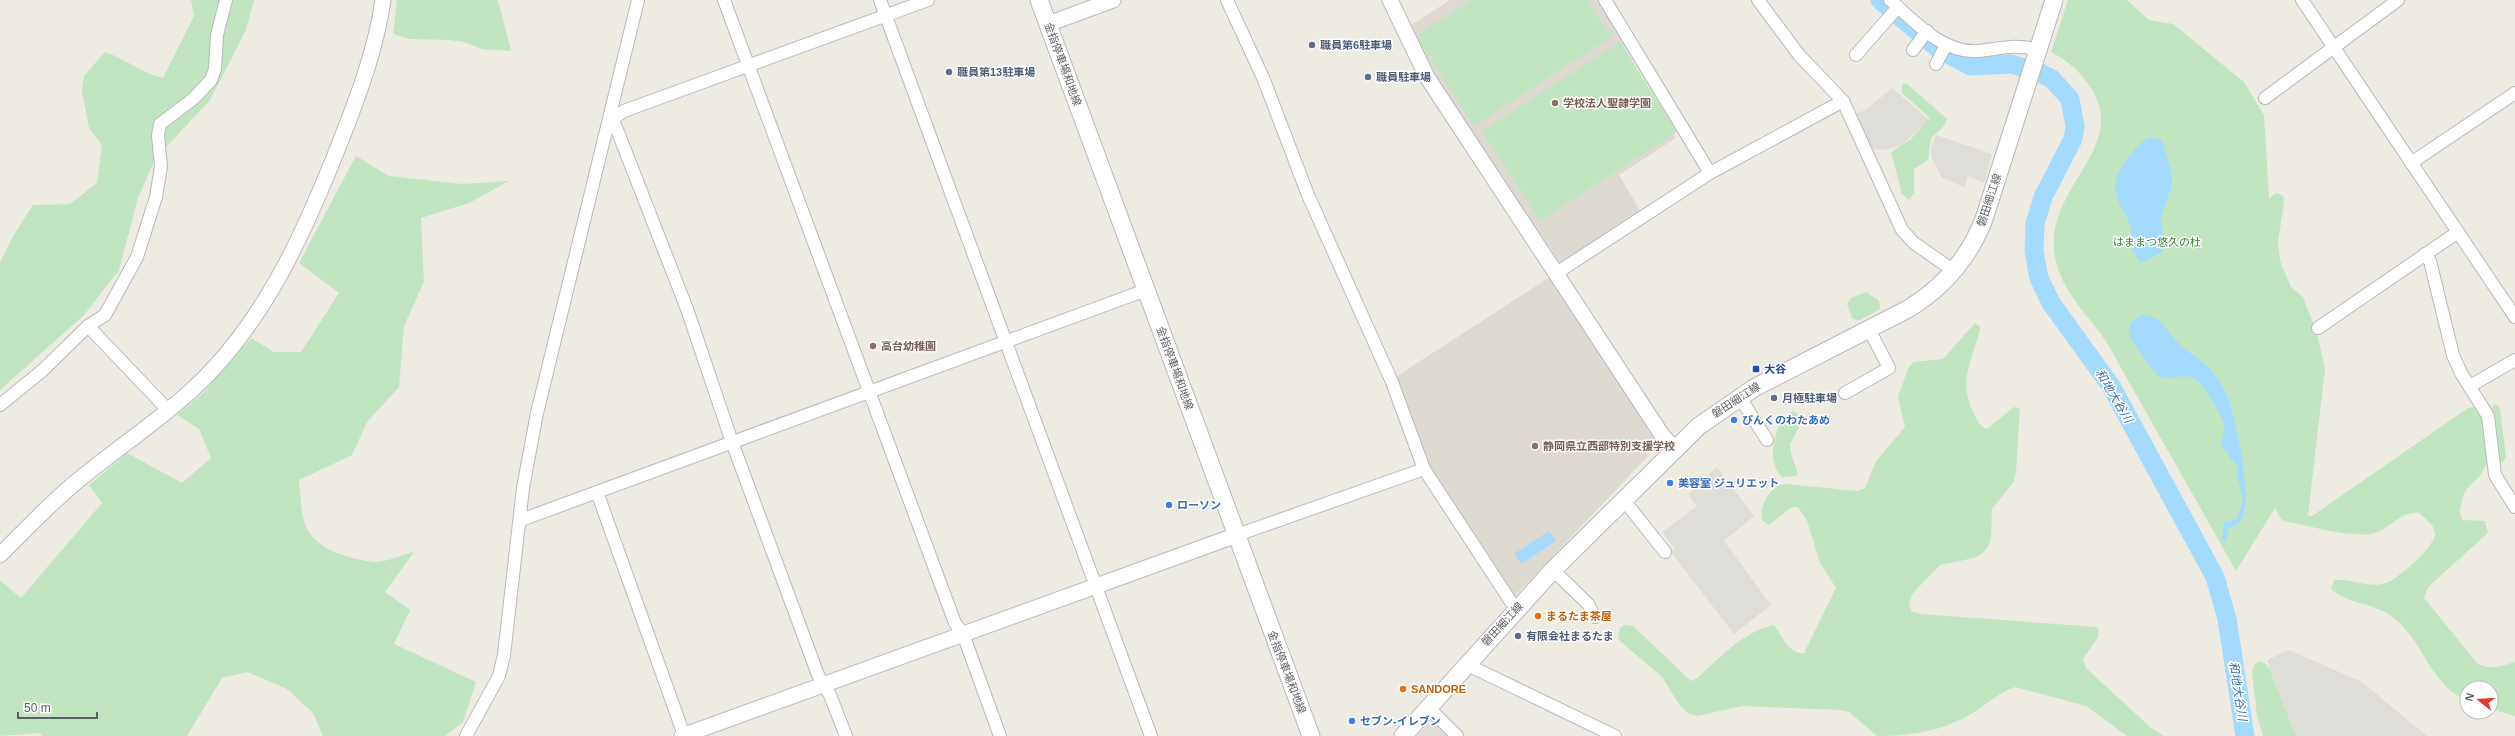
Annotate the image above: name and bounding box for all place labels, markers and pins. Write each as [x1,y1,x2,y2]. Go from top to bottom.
place label: 職員第6駐車場 [1320,39,1392,51]
marker: 職員第6駐車場 [1307,40,1317,50]
place label: 職員第13駐車場 [957,66,1035,78]
marker: 職員第13駐車場 [944,67,954,77]
place label: 職員駐車場 [1376,71,1431,83]
marker: 職員駐車場 [1363,72,1373,82]
place label: 学校法人聖隷学園 [1563,97,1651,109]
marker: 学校法人聖隷学園 [1550,98,1560,108]
place label: 高台幼稚園 [881,340,936,352]
marker: 高台幼稚園 [868,341,878,351]
place label: 大谷 [1764,363,1786,375]
marker: 大谷 [1751,364,1761,374]
place label: 月極駐車場 [1782,392,1837,404]
marker: 月極駐車場 [1769,393,1779,403]
place label: ぴんくのわたあめ [1742,414,1830,426]
marker: ぴんくのわたあめ [1729,415,1739,425]
place label: 静岡県立西部特別支援学校 [1543,440,1675,452]
marker: 静岡県立西部特別支援学校 [1530,441,1540,451]
place label: 美容室 ジュリエット [1678,477,1779,489]
marker: 美容室 ジュリエット [1665,478,1675,488]
place label: ローソン [1177,499,1221,511]
marker: ローソン [1164,500,1174,510]
place label: まるたま茶屋 [1546,610,1612,622]
marker: まるたま茶屋 [1533,611,1543,621]
place label: 有限会社まるたま [1526,630,1614,642]
marker: 有限会社まるたま [1513,631,1523,641]
place label: SANDORE [1411,683,1466,695]
marker: SANDORE [1398,684,1408,694]
place label: セブン-イレブン [1360,715,1441,727]
marker: セブン-イレブン [1347,716,1357,726]

